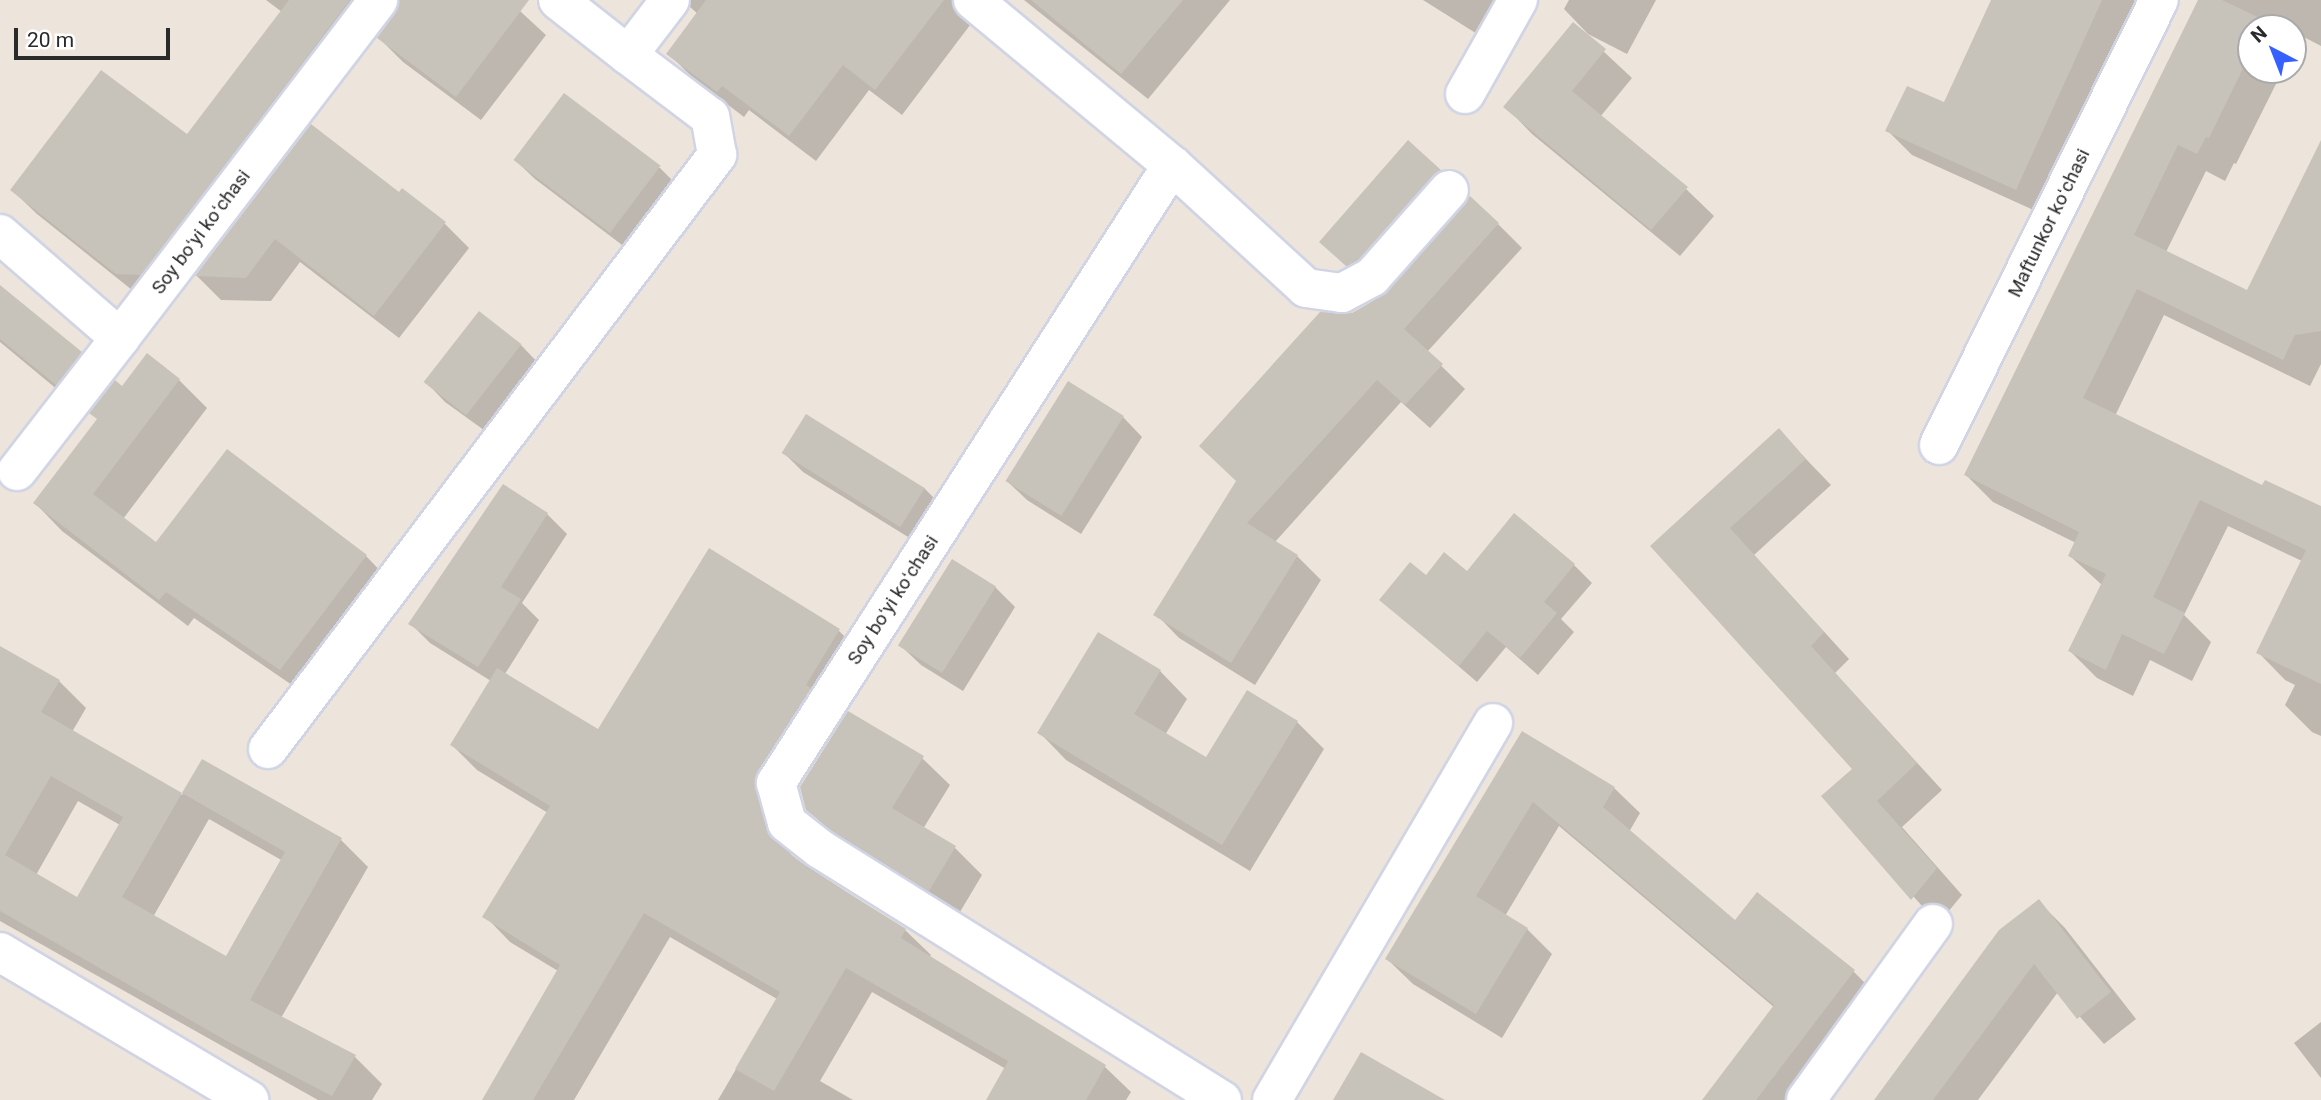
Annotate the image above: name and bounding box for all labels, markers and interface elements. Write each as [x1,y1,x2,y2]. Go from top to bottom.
scale bar [18,14,173,58]
north arrow [2237,14,2307,84]
text: N [2246,21,2272,48]
text: 20 m [27,28,74,52]
street label: Maftunkor koʻchasi [2003,145,2095,301]
street label: Soy boʻyi koʻchasi [147,165,255,299]
street label: Soy boʻyi koʻchasi [843,531,943,669]

